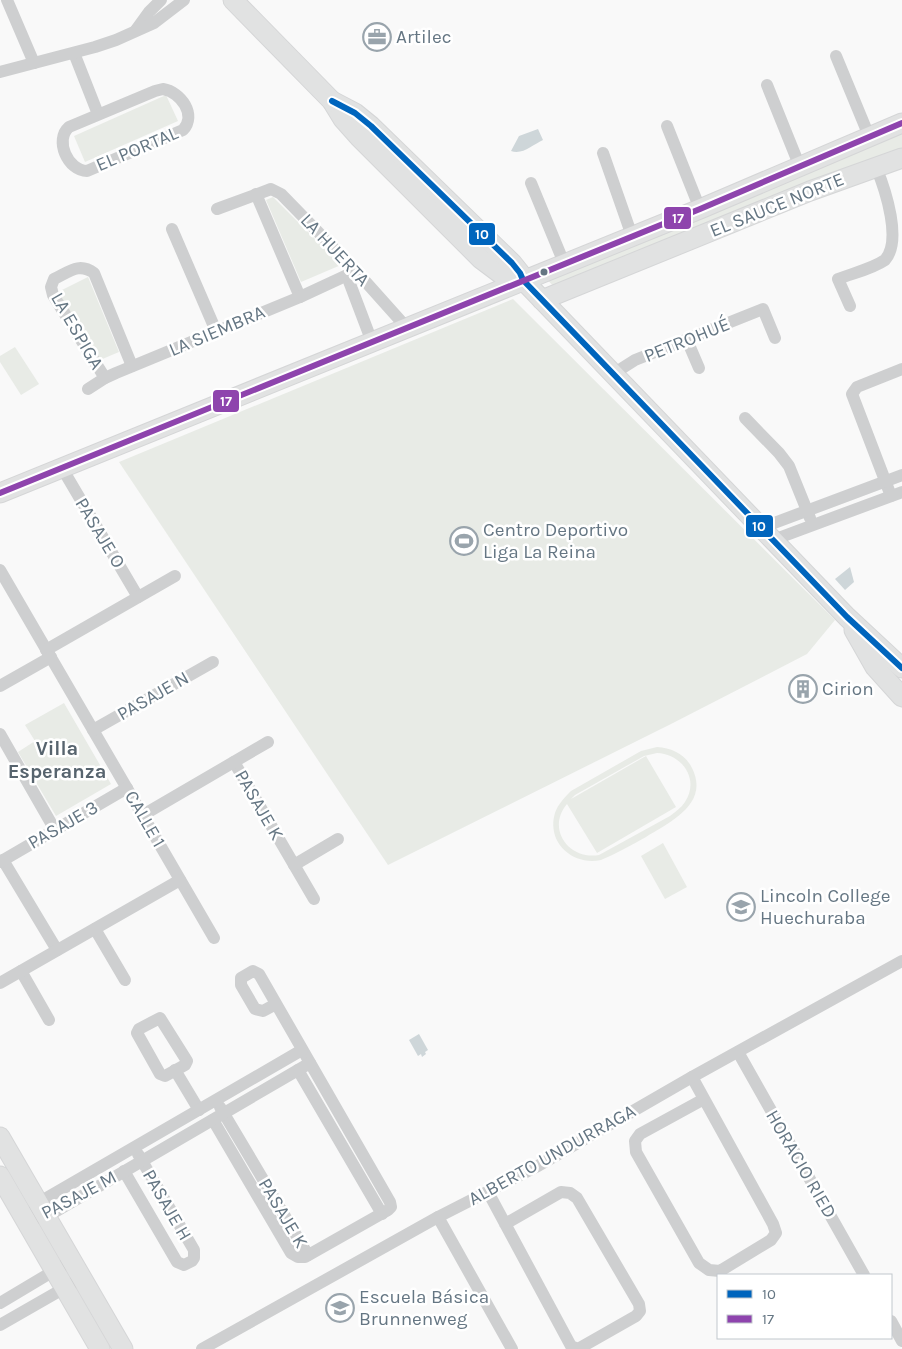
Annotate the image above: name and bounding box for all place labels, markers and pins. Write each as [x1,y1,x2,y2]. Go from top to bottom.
office icon: Artilec [362,22,392,52]
place label: Artilec [396,26,451,48]
unlabelled marker [539,267,549,277]
place label: Centro Deportivo Liga La Reina [483,519,628,563]
sports icon: Centro Deportivo Liga La Reina [449,526,479,556]
building icon: Cirion [788,674,818,704]
place label: Cirion [822,678,874,700]
place label: Lincoln College Huechuraba [760,885,890,929]
school or university icon: Lincoln College Huechuraba [726,892,756,922]
place label: Escuela Básica Brunnenweg [359,1286,489,1330]
school or university icon: Escuela Básica Brunnenweg [325,1293,355,1323]

